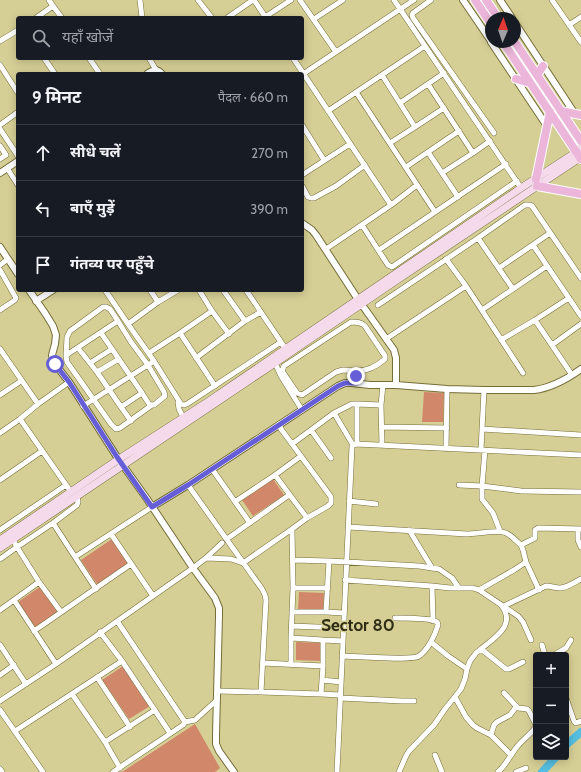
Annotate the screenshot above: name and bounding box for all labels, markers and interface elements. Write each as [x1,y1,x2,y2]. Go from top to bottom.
north arrow [485,12,521,48]
search box [16,16,304,60]
icon: search [30,27,52,49]
text: यहाँ खोजें [62,28,113,46]
text: 9 मिनट [32,87,81,107]
text: पैदल · 660 m [218,89,288,105]
icon: ahead [32,142,54,164]
text: सीधे चलें [70,143,121,161]
text: 270 m [251,145,288,161]
icon: left [32,198,54,220]
text: बाएँ मुड़ें [70,199,115,217]
text: 390 m [250,201,288,217]
icon: arrive [32,254,54,276]
text: गंतव्य पर पहुँचे [70,255,154,273]
route start [46,355,64,373]
route end [347,367,365,385]
district label: Sector 80 [321,615,395,635]
map controls [533,652,569,760]
button: + [533,652,569,688]
button: − [533,688,569,724]
button: layers [533,724,569,760]

